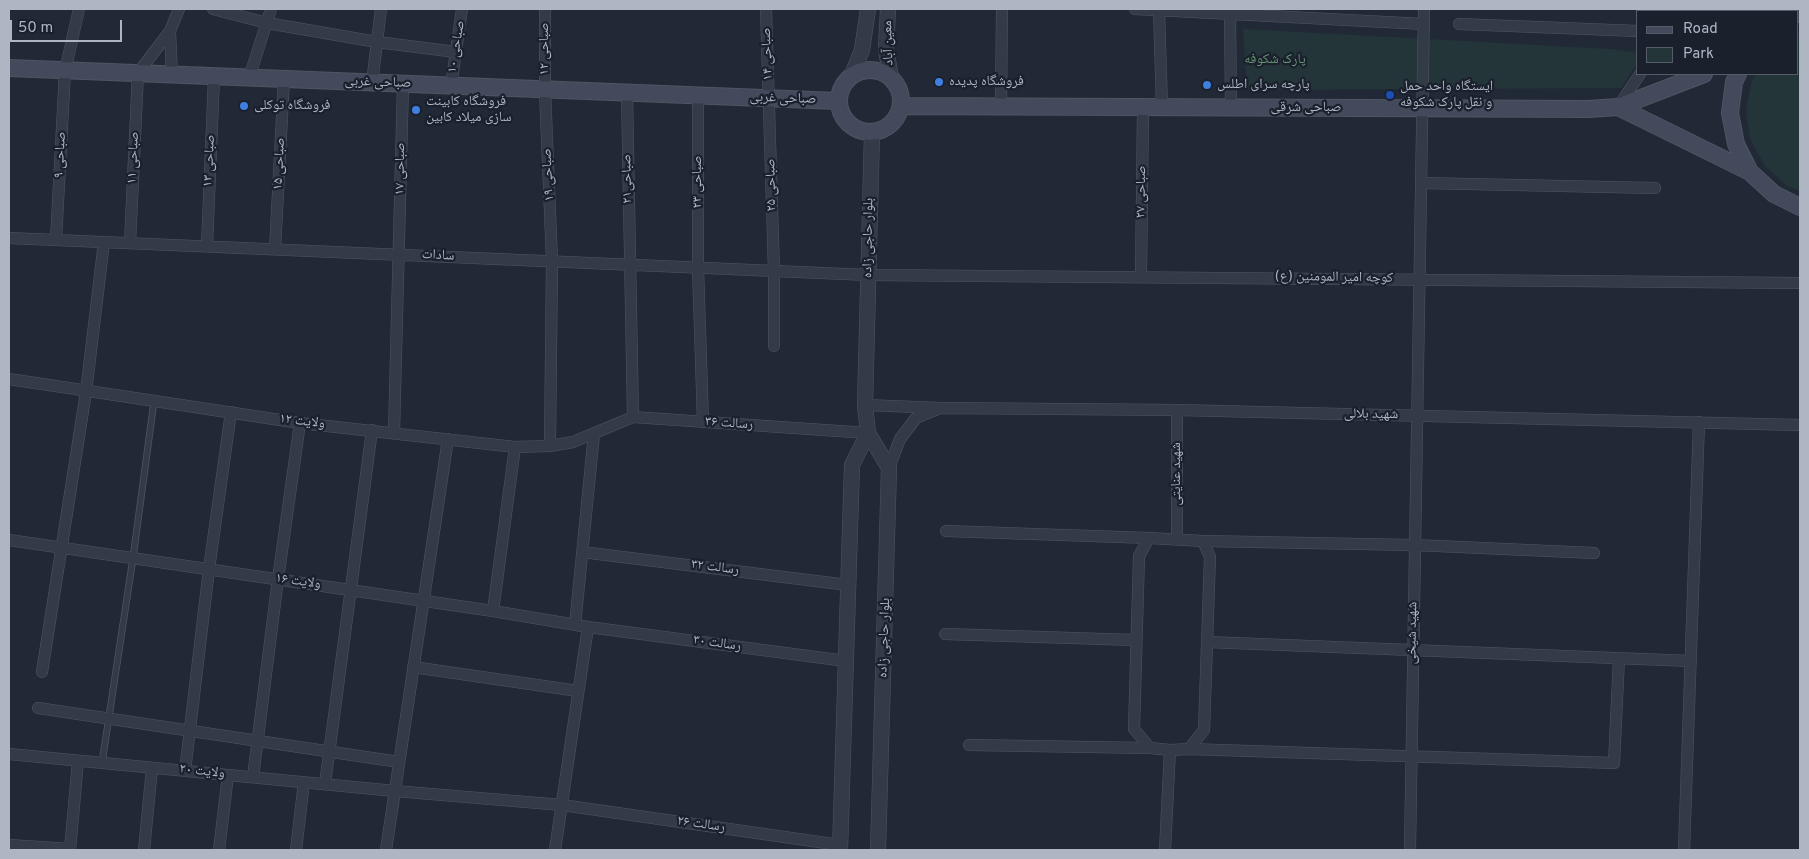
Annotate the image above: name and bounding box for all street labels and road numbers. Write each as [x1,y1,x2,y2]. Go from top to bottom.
street label: صباحی ۱۰ [445,20,469,74]
street label: معین آباد [880,20,898,66]
street label: صباحی ۱۲ [537,22,553,76]
street label: صباحی ۱۴ [759,27,777,81]
street label: صباحی غربی [344,73,412,93]
street label: صباحی غربی [749,89,817,109]
street label: صباحی شرقی [1271,100,1341,116]
street label: صباحی ۹ [51,131,71,179]
street label: صباحی ۱۱ [124,131,144,185]
street label: صباحی ۱۳ [200,134,220,188]
street label: صباحی ۱۵ [270,137,290,191]
street label: صباحی ۱۷ [392,142,410,196]
street label: صباحی ۱۹ [539,148,559,202]
street label: صباحی۲۱ [619,154,637,204]
street label: صباحی ۲۳ [690,155,706,209]
street label: صباحی ۲۵ [763,158,781,212]
street label: صباحی ۲۷ [1133,165,1151,219]
street label: بلوار حاجی زاده [860,198,878,278]
street label: سادات [421,247,455,265]
street label: کوچه امیر المومنین (ع) [1275,269,1393,287]
street label: شهید بلالی [1344,406,1398,424]
street label: ولایت ۱۲ [278,411,326,433]
street label: رسالت ۳۶ [704,414,754,434]
street label: شهید عنایتی [1169,442,1185,506]
street label: رسالت ۳۲ [690,557,740,579]
street label: ولایت ۱۶ [274,570,322,594]
street label: بلوار حاجی زاده [875,598,895,678]
street label: شهید شیخی [1404,602,1422,664]
street label: رسالت ۳۰ [692,632,742,656]
street label: ولایت ۲۰ [178,761,226,783]
street label: رسالت ۲۶ [676,813,726,837]

